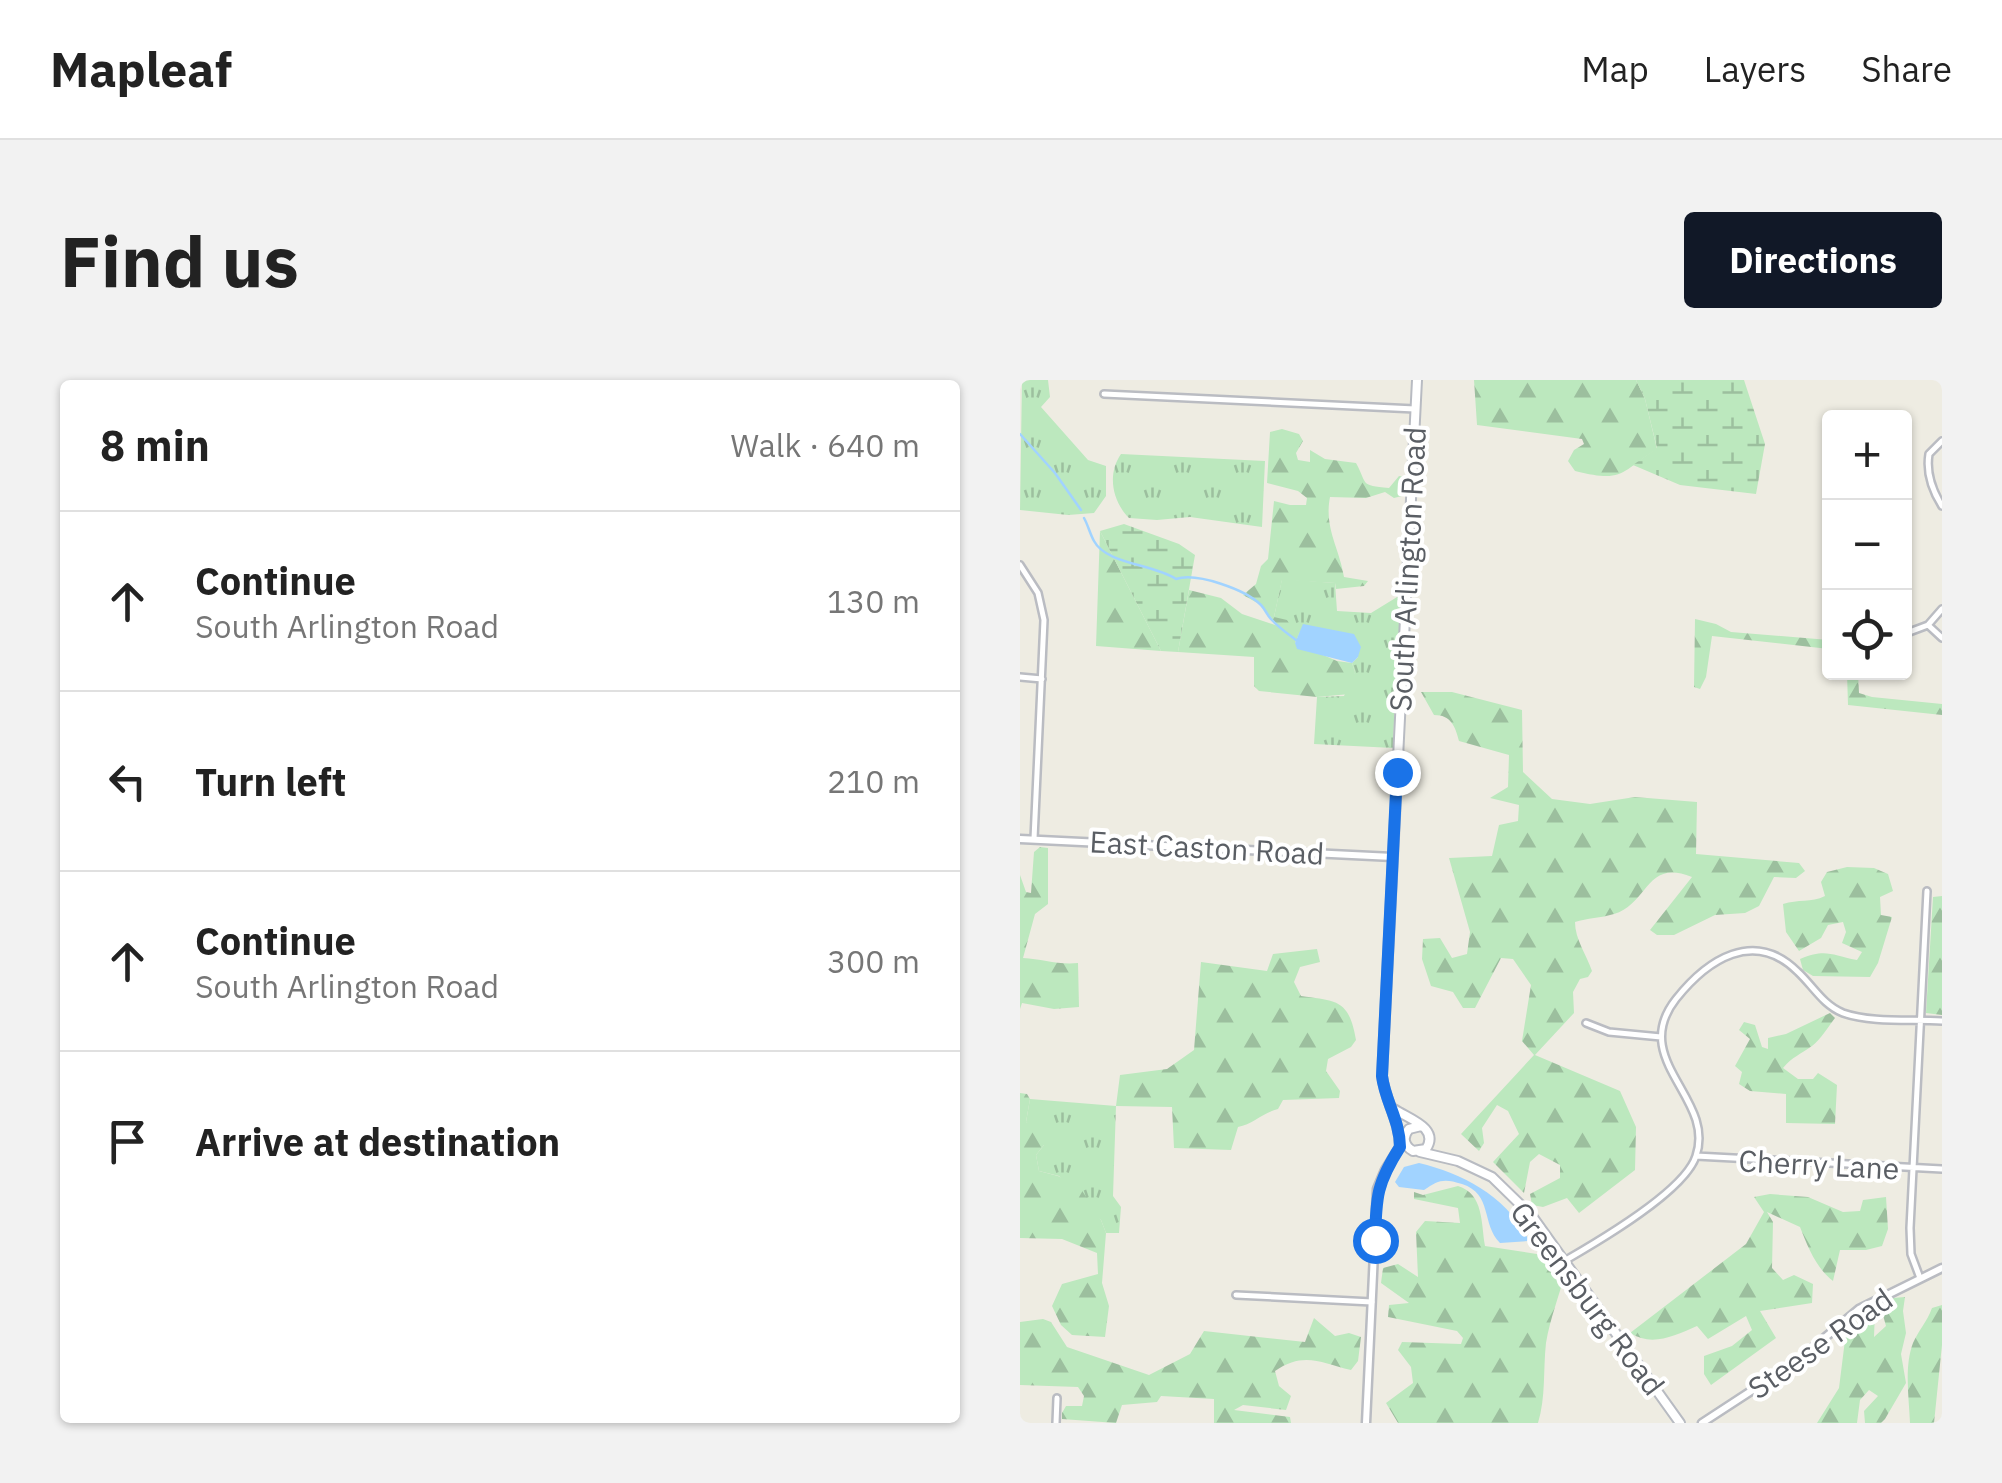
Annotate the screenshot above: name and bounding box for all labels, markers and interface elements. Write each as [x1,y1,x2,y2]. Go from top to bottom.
text: Mapleaf [50,38,232,100]
text: Map [1581,46,1649,92]
text: Layers [1704,46,1806,92]
text: Share [1861,46,1952,92]
button: Directions [1684,212,1942,308]
text: Find us [60,215,299,306]
map controls [1822,410,1912,680]
button: + [1822,410,1912,500]
text: 8 min [100,418,210,473]
text: Walk · 640 m [731,424,920,466]
street label: South Arlington Road [1380,426,1434,712]
button: − [1822,500,1912,590]
text: Continue [195,556,356,605]
icon: ahead [100,574,155,629]
text: 130 m [827,580,920,622]
button: locate [1822,590,1912,680]
text: South Arlington Road [195,605,499,647]
route end [1375,750,1421,796]
icon: left [100,754,155,809]
text: Turn left [195,757,346,806]
text: 210 m [827,760,920,802]
street label: East Caston Road [1089,821,1325,873]
text: Continue [195,916,356,965]
icon: ahead [100,934,155,989]
text: 300 m [827,940,920,982]
text: South Arlington Road [195,965,499,1007]
icon: arrive [100,1114,155,1169]
text: Arrive at destination [195,1117,560,1166]
street label: Cherry Lane [1738,1140,1900,1188]
street label: Greensburg Road [1502,1193,1674,1403]
route start [1353,1218,1399,1264]
street label: Steese Road [1740,1279,1900,1407]

